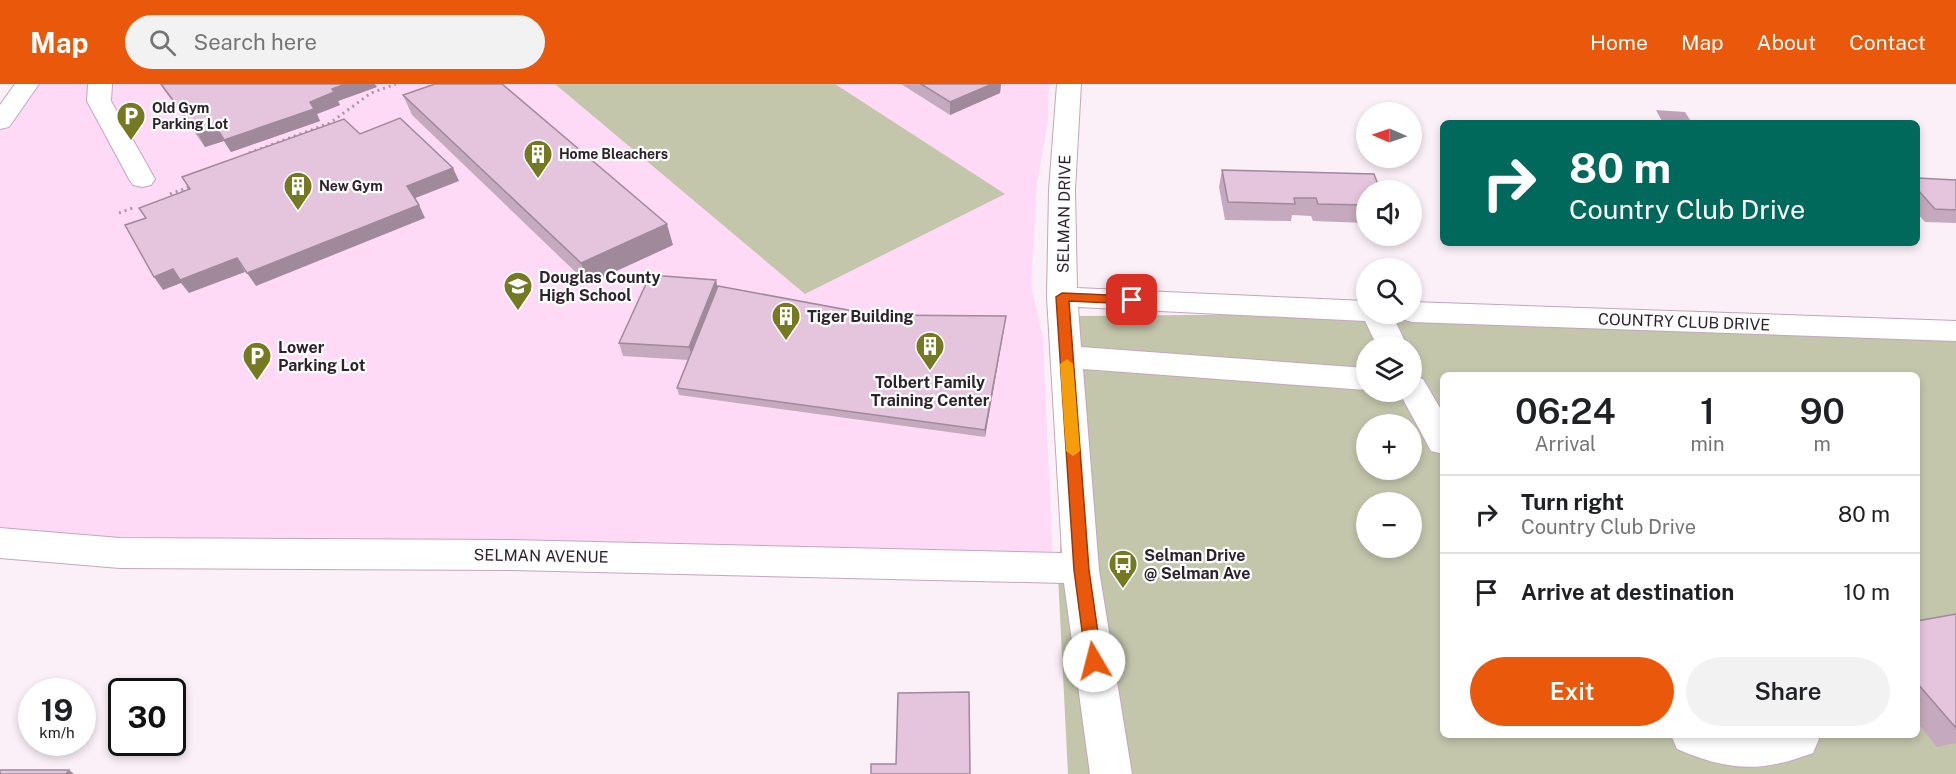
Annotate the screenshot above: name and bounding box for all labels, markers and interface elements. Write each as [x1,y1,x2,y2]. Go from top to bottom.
search box [125,15,545,69]
text: Map [30,26,89,59]
icon: search [146,26,179,59]
text: Search here [194,29,317,55]
text: Home [1590,30,1648,55]
text: Map [1681,30,1724,55]
text: About [1757,30,1816,55]
text: Contact [1849,30,1926,55]
parking icon: Old Gym Parking Lot [115,100,147,142]
place label: Old Gym Parking Lot [152,100,229,132]
north arrow [1356,102,1422,168]
map controls [1356,102,1422,558]
building icon: Home Bleachers [522,138,554,180]
text: 80 m [1569,143,1671,192]
icon: right [1470,144,1548,222]
place label: Home Bleachers [559,146,668,162]
street label: SELMAN DRIVE [1053,155,1075,273]
building icon: New Gym [282,170,314,212]
place label: New Gym [319,178,383,194]
button: sound [1356,180,1422,246]
text: Country Club Drive [1569,193,1805,225]
button: search [1356,258,1422,324]
place label: Douglas County High School [539,268,660,305]
school or university icon: Douglas County High School [502,270,534,312]
pin [1106,274,1157,325]
icon: arrive [1115,283,1148,316]
building icon: Tiger Building [770,300,802,342]
place label: Tiger Building [807,307,914,326]
street label: COUNTRY CLUB DRIVE [1598,310,1770,334]
building icon: Tolbert Family Training Center [914,330,946,372]
button: layers [1356,336,1422,402]
place label: Lower Parking Lot [278,338,366,375]
parking icon: Lower Parking Lot [241,340,273,382]
place label: Tolbert Family Training Center [871,373,990,410]
text: 06:24 [1515,390,1616,432]
text: 1 [1700,390,1715,432]
text: 90 [1799,390,1845,432]
button: + [1356,414,1422,480]
text: Arrival [1534,432,1596,456]
text: min [1691,432,1724,456]
text: m [1814,432,1831,456]
text: Turn right [1521,489,1624,515]
button: − [1356,492,1422,558]
icon: right [1470,498,1503,531]
text: 80 m [1838,501,1890,527]
text: Country Club Drive [1521,515,1696,539]
street label: SELMAN AVENUE [473,545,609,567]
place label: Selman Drive @ Selman Ave [1144,546,1250,583]
bus stop icon: Selman Drive @ Selman Ave [1107,548,1139,590]
icon: arrive [1470,576,1503,609]
text: Arrive at destination [1521,579,1734,605]
text: 10 m [1843,579,1890,605]
position arrow [1062,629,1126,693]
button: Exit [1470,657,1674,726]
button: Share [1686,657,1890,726]
speed limit sign: 30 [108,678,186,756]
text: 19 [41,692,73,728]
text: km/h [39,724,75,741]

